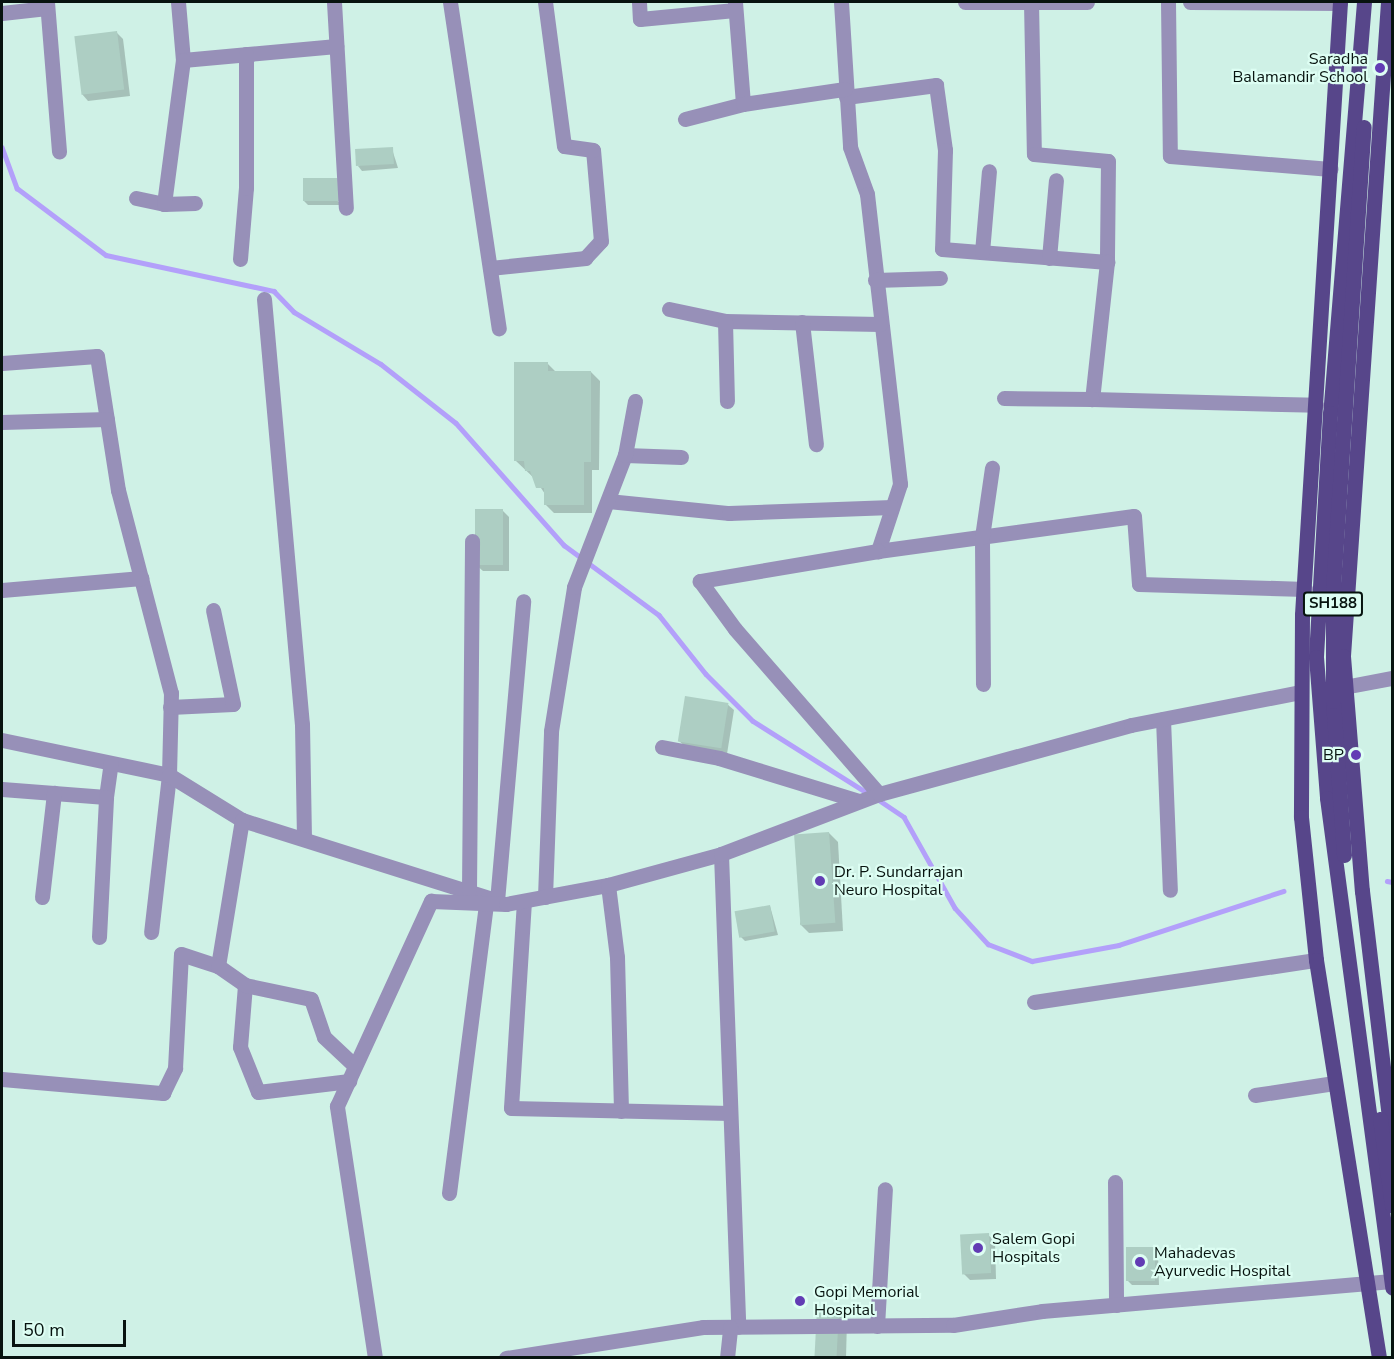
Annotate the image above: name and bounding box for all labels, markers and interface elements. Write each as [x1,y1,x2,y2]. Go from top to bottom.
place label: Saradha Balamandir School [1232,49,1368,87]
marker: Saradha Balamandir School [1373,61,1387,75]
road number: SH188 [1302,592,1364,616]
place label: BP [1323,745,1344,765]
marker: BP [1349,748,1363,762]
place label: Dr. P. Sundarrajan Neuro Hospital [834,862,963,900]
marker: Dr. P. Sundarrajan Neuro Hospital [811,872,829,890]
place label: Salem Gopi Hospitals [992,1229,1075,1267]
marker: Salem Gopi Hospitals [969,1239,987,1257]
place label: Mahadevas Ayurvedic Hospital [1154,1243,1290,1281]
marker: Mahadevas Ayurvedic Hospital [1131,1253,1149,1271]
place label: Gopi Memorial Hospital [814,1282,919,1320]
marker: Gopi Memorial Hospital [791,1292,809,1310]
scale bar [15,1308,129,1346]
text: 50 m [23,1318,65,1342]

